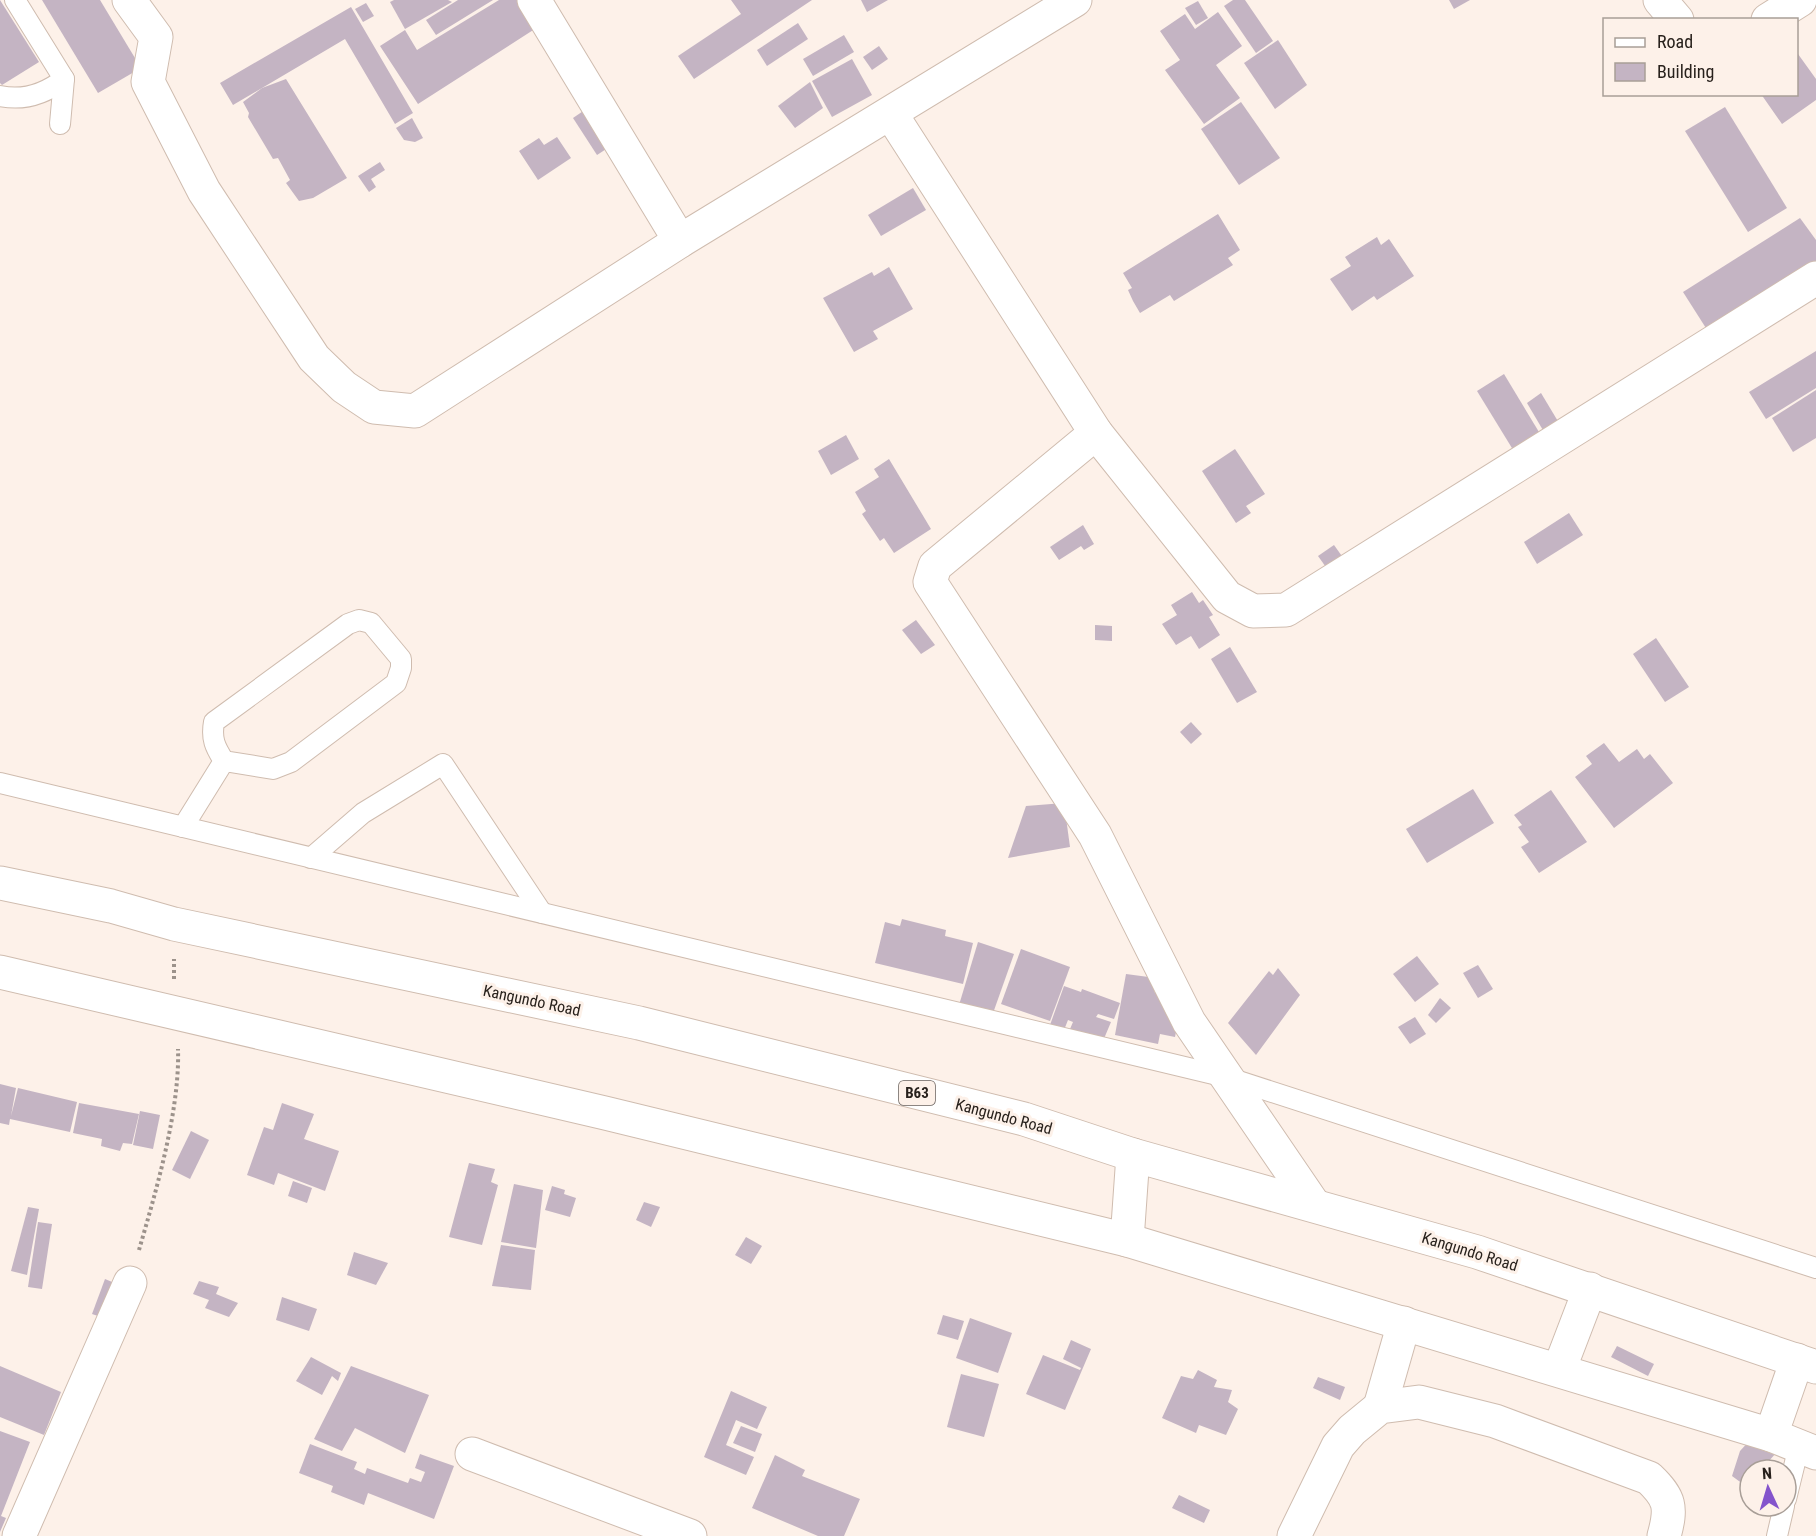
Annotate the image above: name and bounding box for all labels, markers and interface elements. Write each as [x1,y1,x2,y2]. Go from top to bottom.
legend [1603,18,1798,96]
text: Road [1657,31,1693,52]
text: Building [1657,61,1714,82]
street label: Kangundo Road [481,981,582,1020]
road number: B63 [899,1081,935,1105]
street label: Kangundo Road [953,1094,1054,1139]
street label: Kangundo Road [1420,1228,1520,1275]
north arrow [1738,1458,1798,1518]
text: N [1761,1464,1773,1483]

